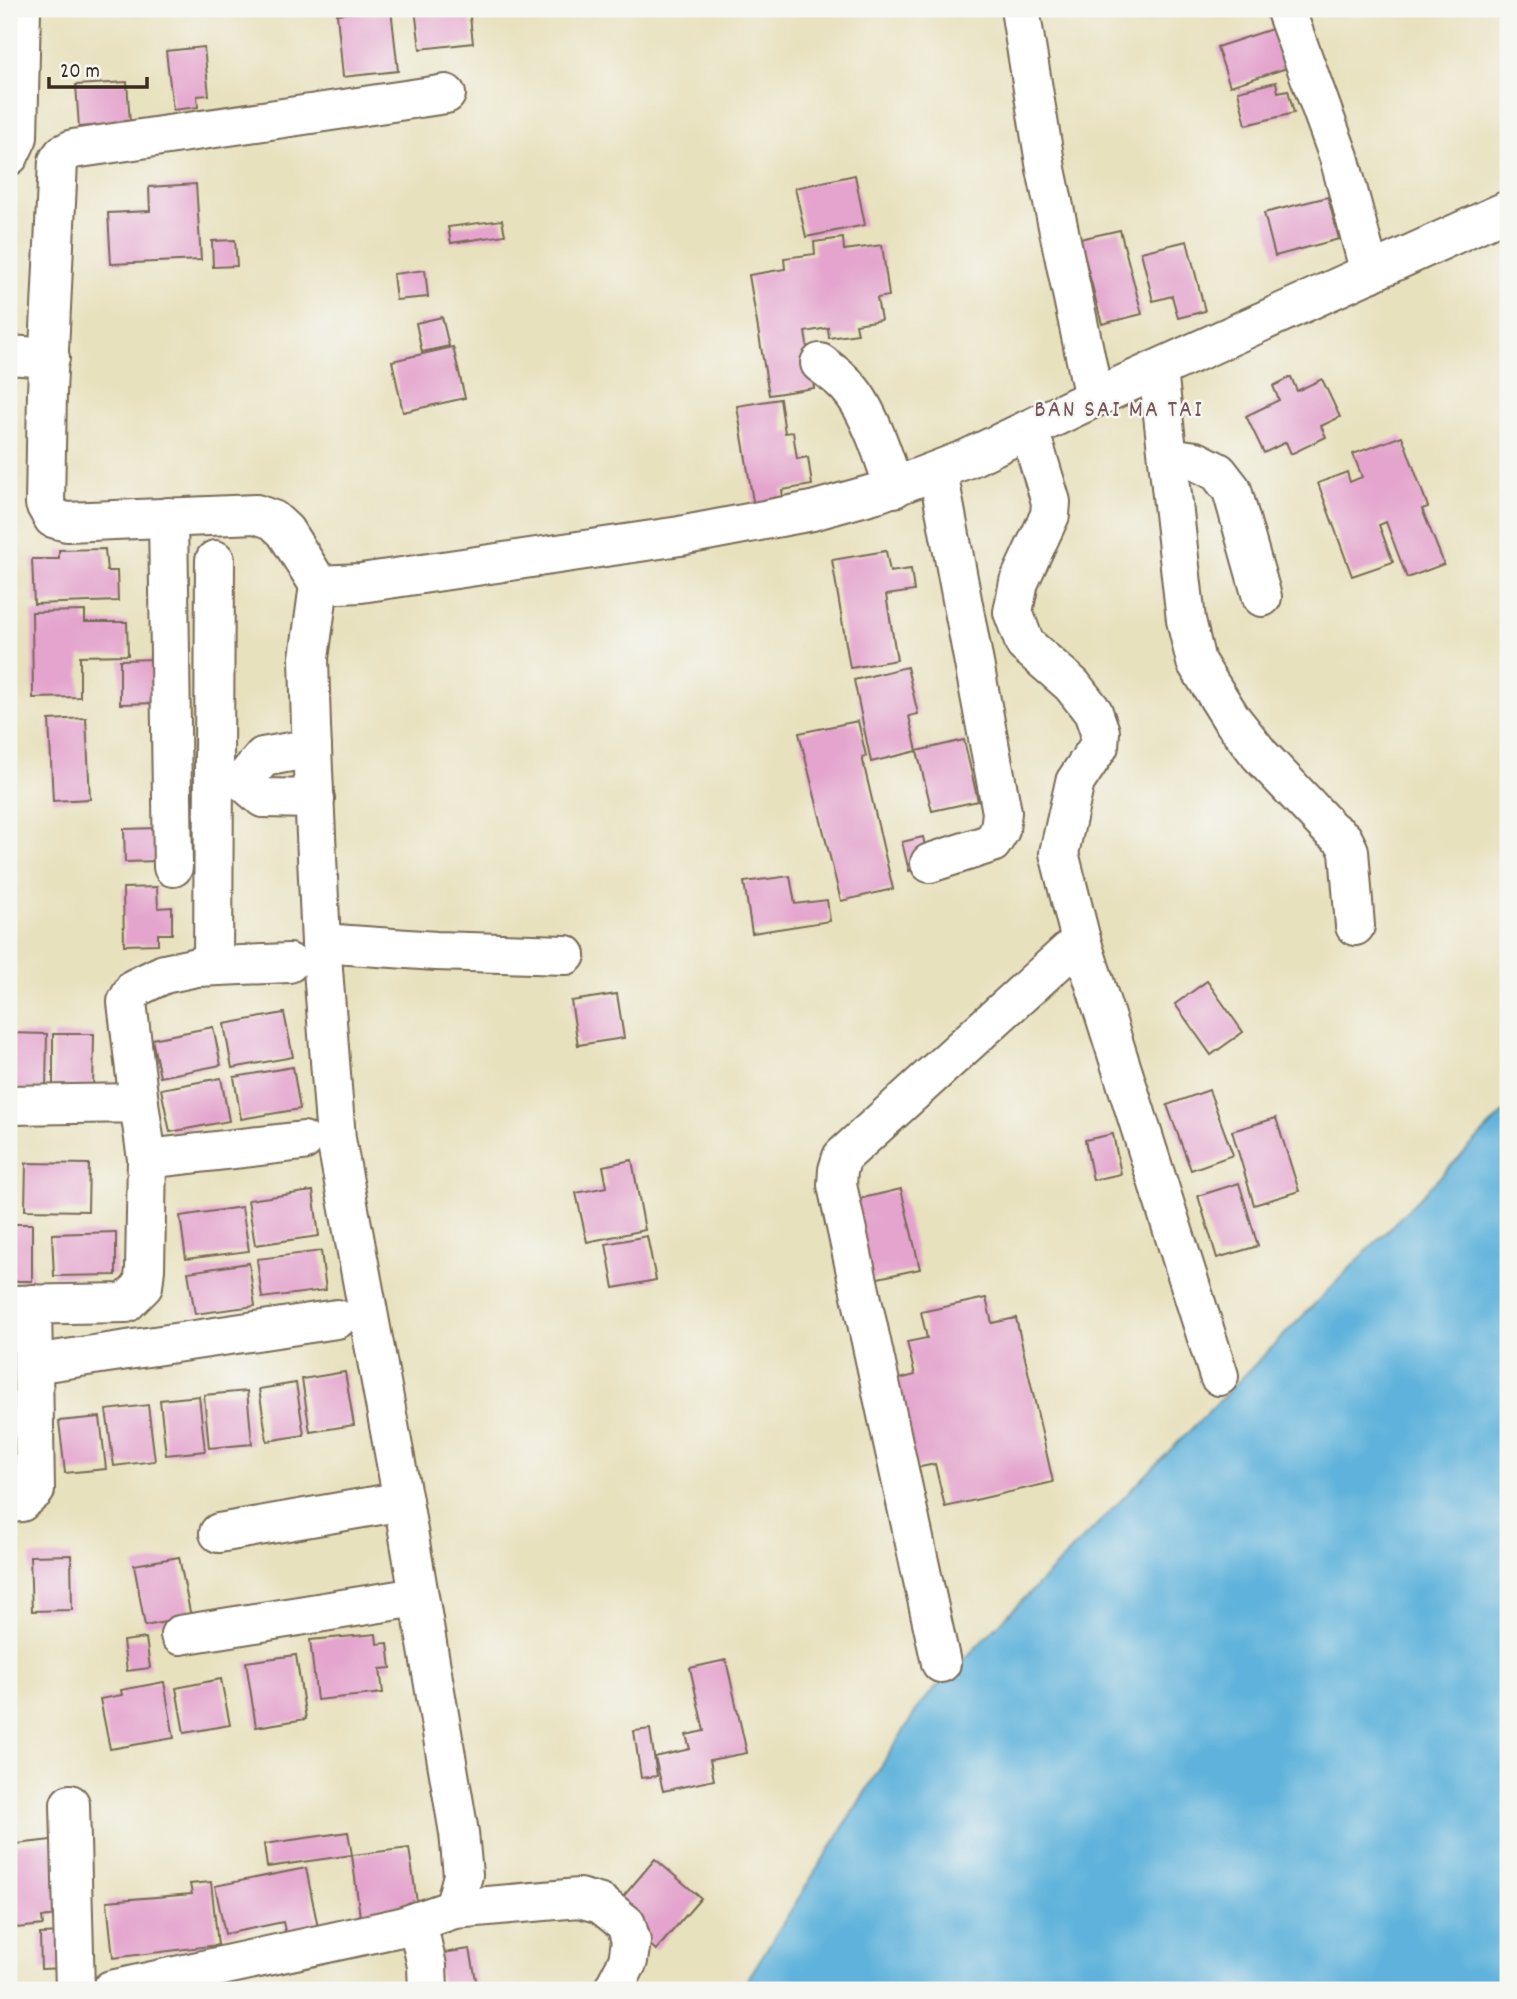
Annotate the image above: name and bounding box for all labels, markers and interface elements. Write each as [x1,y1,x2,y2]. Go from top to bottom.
scale bar [49,46,147,90]
text: 20 m [60,58,100,88]
district label: BAN SAI MA TAI [1034,394,1204,428]

